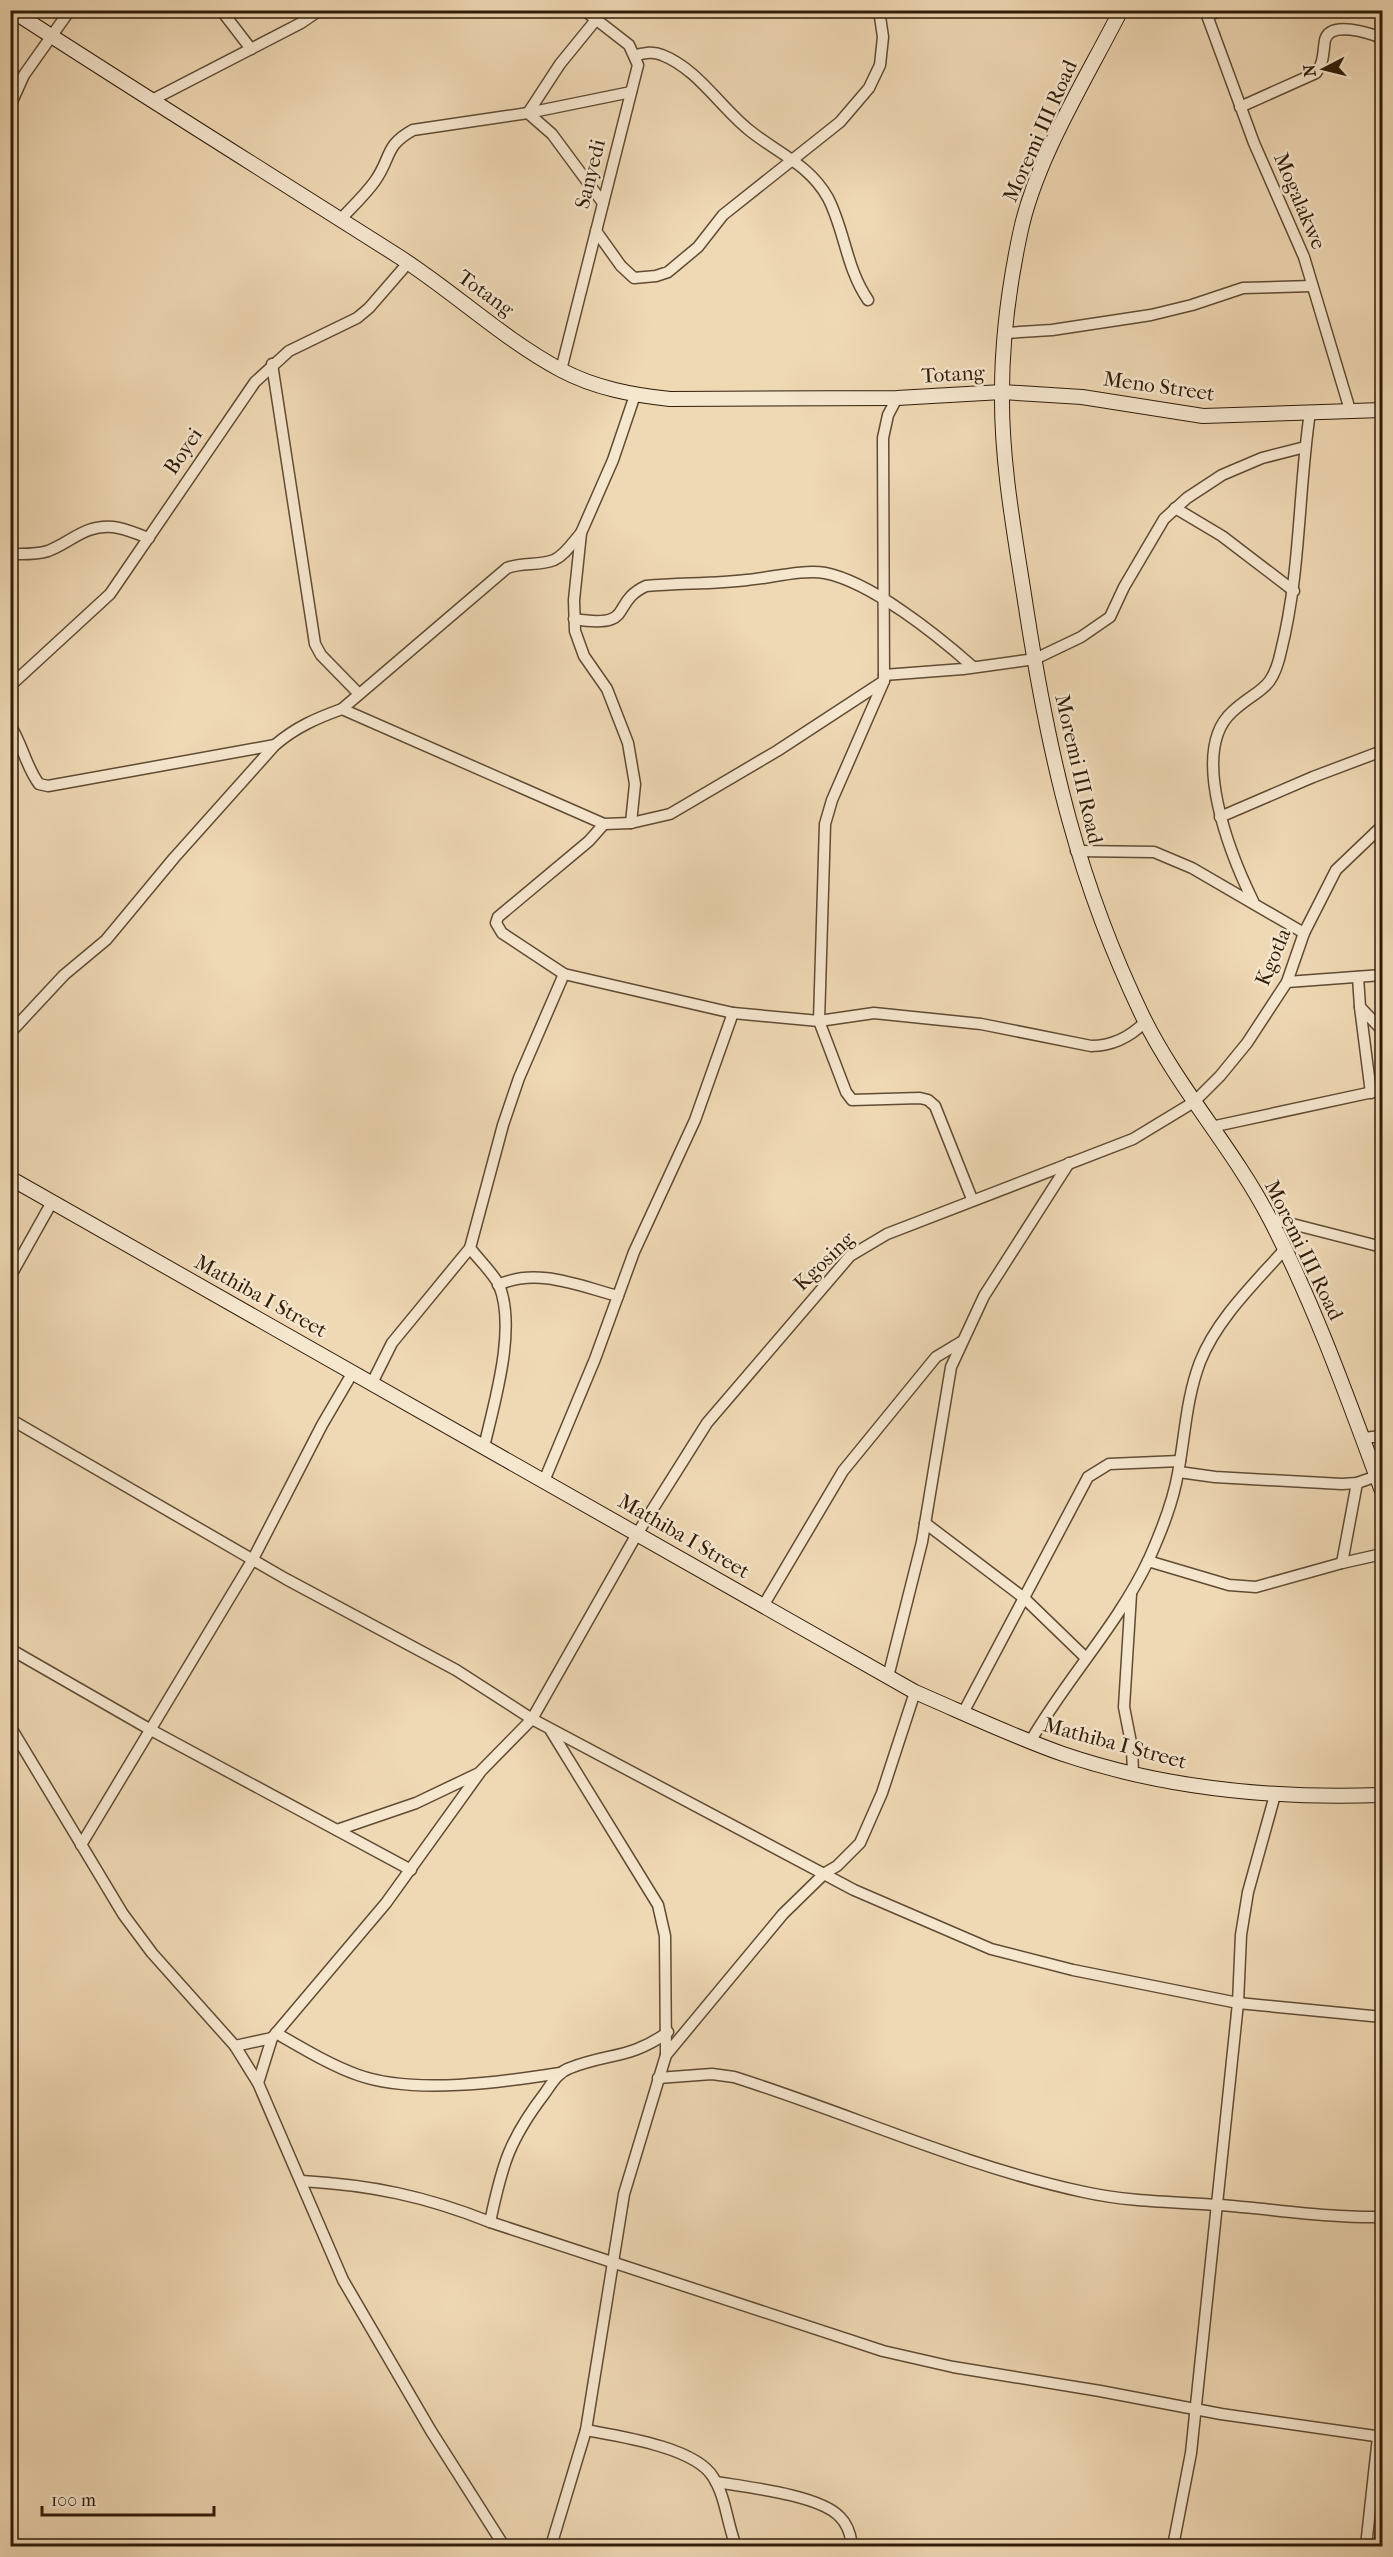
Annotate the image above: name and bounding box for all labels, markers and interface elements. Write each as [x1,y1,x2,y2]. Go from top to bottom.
north arrow [1294,39,1354,99]
street label: Moremi III Road [998,56,1082,206]
text: N [1299,63,1320,78]
street label: Sanyedi [570,137,610,211]
street label: Mogalakwe [1269,149,1331,253]
street label: Totang [453,265,519,322]
street label: Totang [921,360,986,388]
street label: Meno Street [1102,366,1217,406]
street label: Boyei [159,423,207,479]
street label: Moremi III Road [1050,692,1108,847]
street label: Kgotla [1250,924,1296,989]
street label: Moremi III Road [1260,1176,1348,1324]
street label: Kgosing [789,1226,860,1295]
street label: Mathiba I Street [191,1250,332,1343]
street label: Mathiba I Street [614,1489,754,1584]
street label: Mathiba I Street [1041,1712,1190,1774]
scale bar [42,2479,214,2517]
text: 100 m [51,2490,96,2511]

